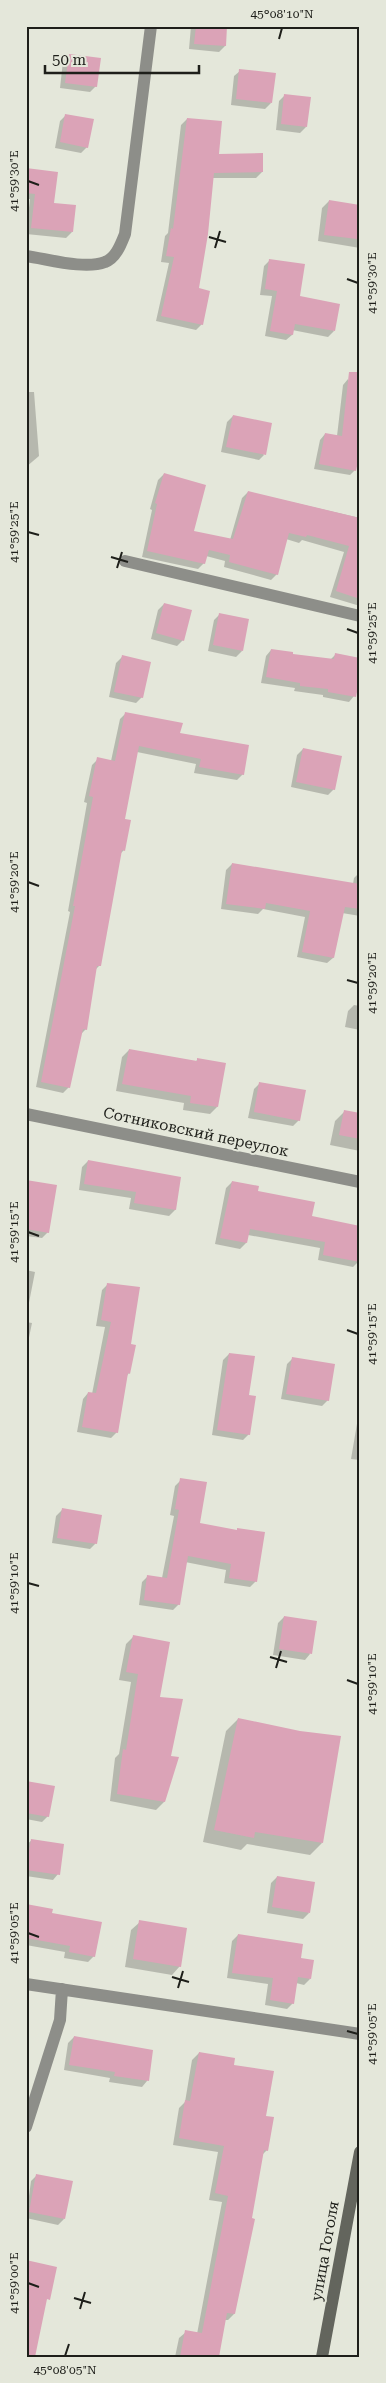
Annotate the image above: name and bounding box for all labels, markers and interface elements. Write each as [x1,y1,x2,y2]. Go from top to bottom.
text: 45°08'10"N [250,7,314,21]
scale bar [45,42,199,74]
text: 50 m [52,51,87,69]
text: 41°59'30"E [7,150,21,212]
text: 41°59'30"E [365,252,379,314]
text: 41°59'25"E [7,501,21,563]
text: 41°59'25"E [365,602,379,664]
text: 41°59'20"E [7,851,21,913]
text: 41°59'20"E [365,952,379,1014]
street label: Сотниковский переулок [102,1104,291,1161]
text: 41°59'15"E [7,1201,21,1263]
text: 41°59'15"E [365,1303,379,1365]
text: 41°59'10"E [7,1552,21,1614]
text: 41°59'10"E [365,1653,379,1715]
text: 41°59'05"E [7,1902,21,1964]
text: 41°59'05"E [365,2003,379,2065]
street label: улица Гоголя [307,2200,343,2302]
text: 41°59'00"E [7,2252,21,2314]
text: 45°08'05"N [33,2363,97,2377]

